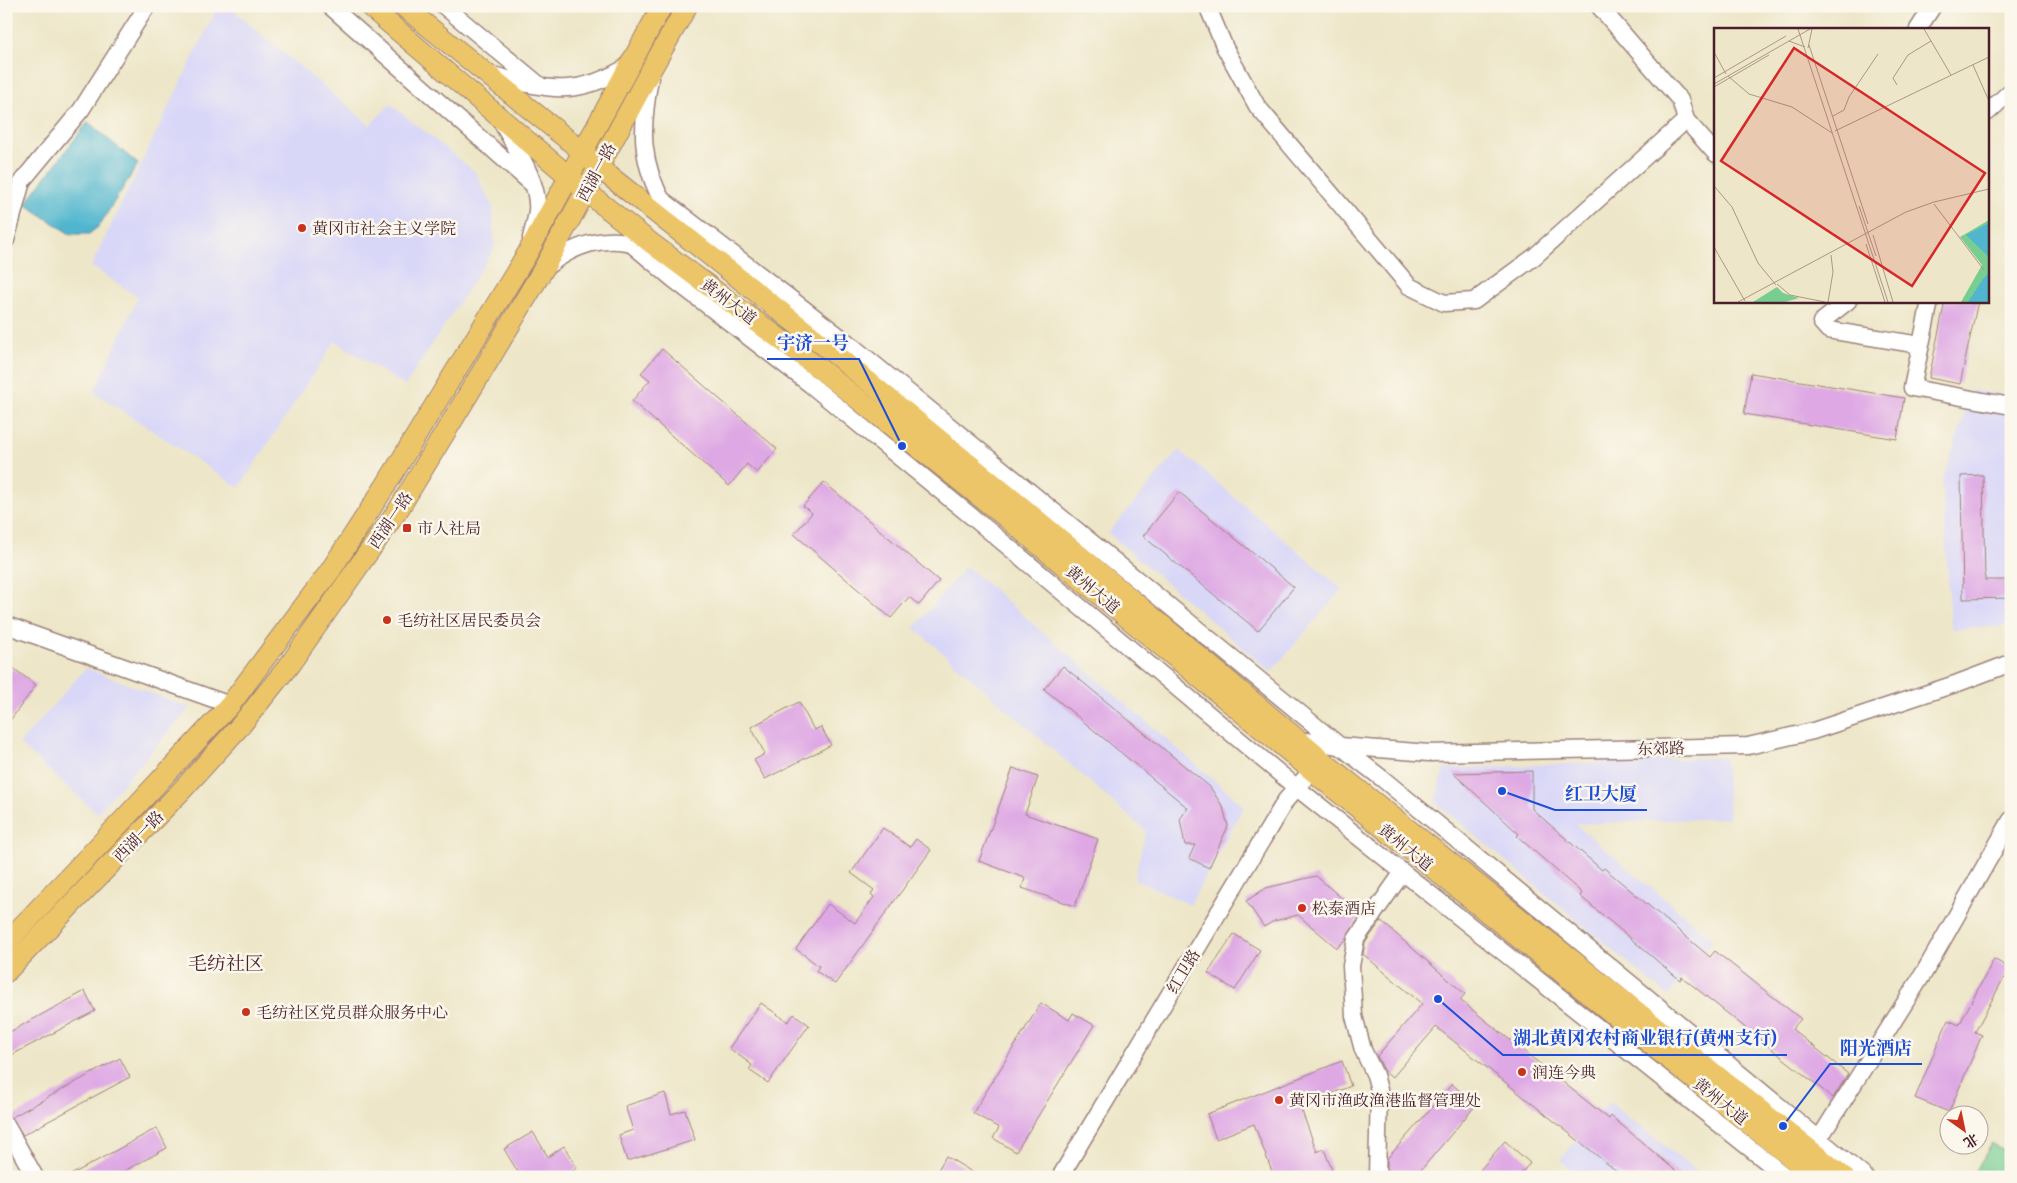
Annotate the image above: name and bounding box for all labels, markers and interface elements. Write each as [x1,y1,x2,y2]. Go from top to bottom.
inset map [1714,28,1990,302]
street label: 西湖一路 [570,138,622,206]
place label: 黄冈市社会主义学院 [312,216,456,240]
marker: 黄冈市社会主义学院 [296,222,308,234]
street label: 黄州大道 [696,272,762,330]
callout: 宇济一号 [767,326,859,359]
text: 宇济一号 [777,329,849,356]
street label: 西湖一路 [362,487,418,553]
place label: 市人社局 [417,516,481,540]
marker: 市人社局 [401,522,413,534]
street label: 黄州大道 [1061,559,1125,619]
place label: 毛纺社区居民委员会 [397,608,541,632]
marker: 毛纺社区居民委员会 [381,614,393,626]
street label: 东郊路 [1637,736,1685,760]
callout: 红卫大厦 [1555,777,1647,810]
text: 红卫大厦 [1565,780,1637,807]
street label: 西湖一路 [107,805,169,867]
street label: 黄州大道 [1374,818,1438,876]
place label: 松泰酒店 [1312,896,1376,920]
marker: 松泰酒店 [1296,902,1308,914]
street label: 红卫路 [1160,944,1206,998]
district label: 毛纺社区 [188,949,264,977]
place label: 毛纺社区党员群众服务中心 [256,1000,448,1024]
marker: 毛纺社区党员群众服务中心 [240,1006,252,1018]
callout: 湖北黄冈农村商业银行(黄州支行) [1503,1022,1787,1055]
text: 湖北黄冈农村商业银行(黄州支行) [1513,1024,1777,1051]
callout: 阳光酒店 [1830,1031,1922,1064]
text: 阳光酒店 [1840,1034,1912,1061]
place label: 润连今典 [1532,1060,1596,1084]
marker: 润连今典 [1516,1066,1528,1078]
street label: 黄州大道 [1689,1072,1753,1130]
place label: 黄冈市渔政渔港监督管理处 [1289,1088,1481,1112]
marker: 黄冈市渔政渔港监督管理处 [1273,1094,1285,1106]
north arrow [1940,1106,1990,1156]
text: 北 [1960,1129,1982,1153]

